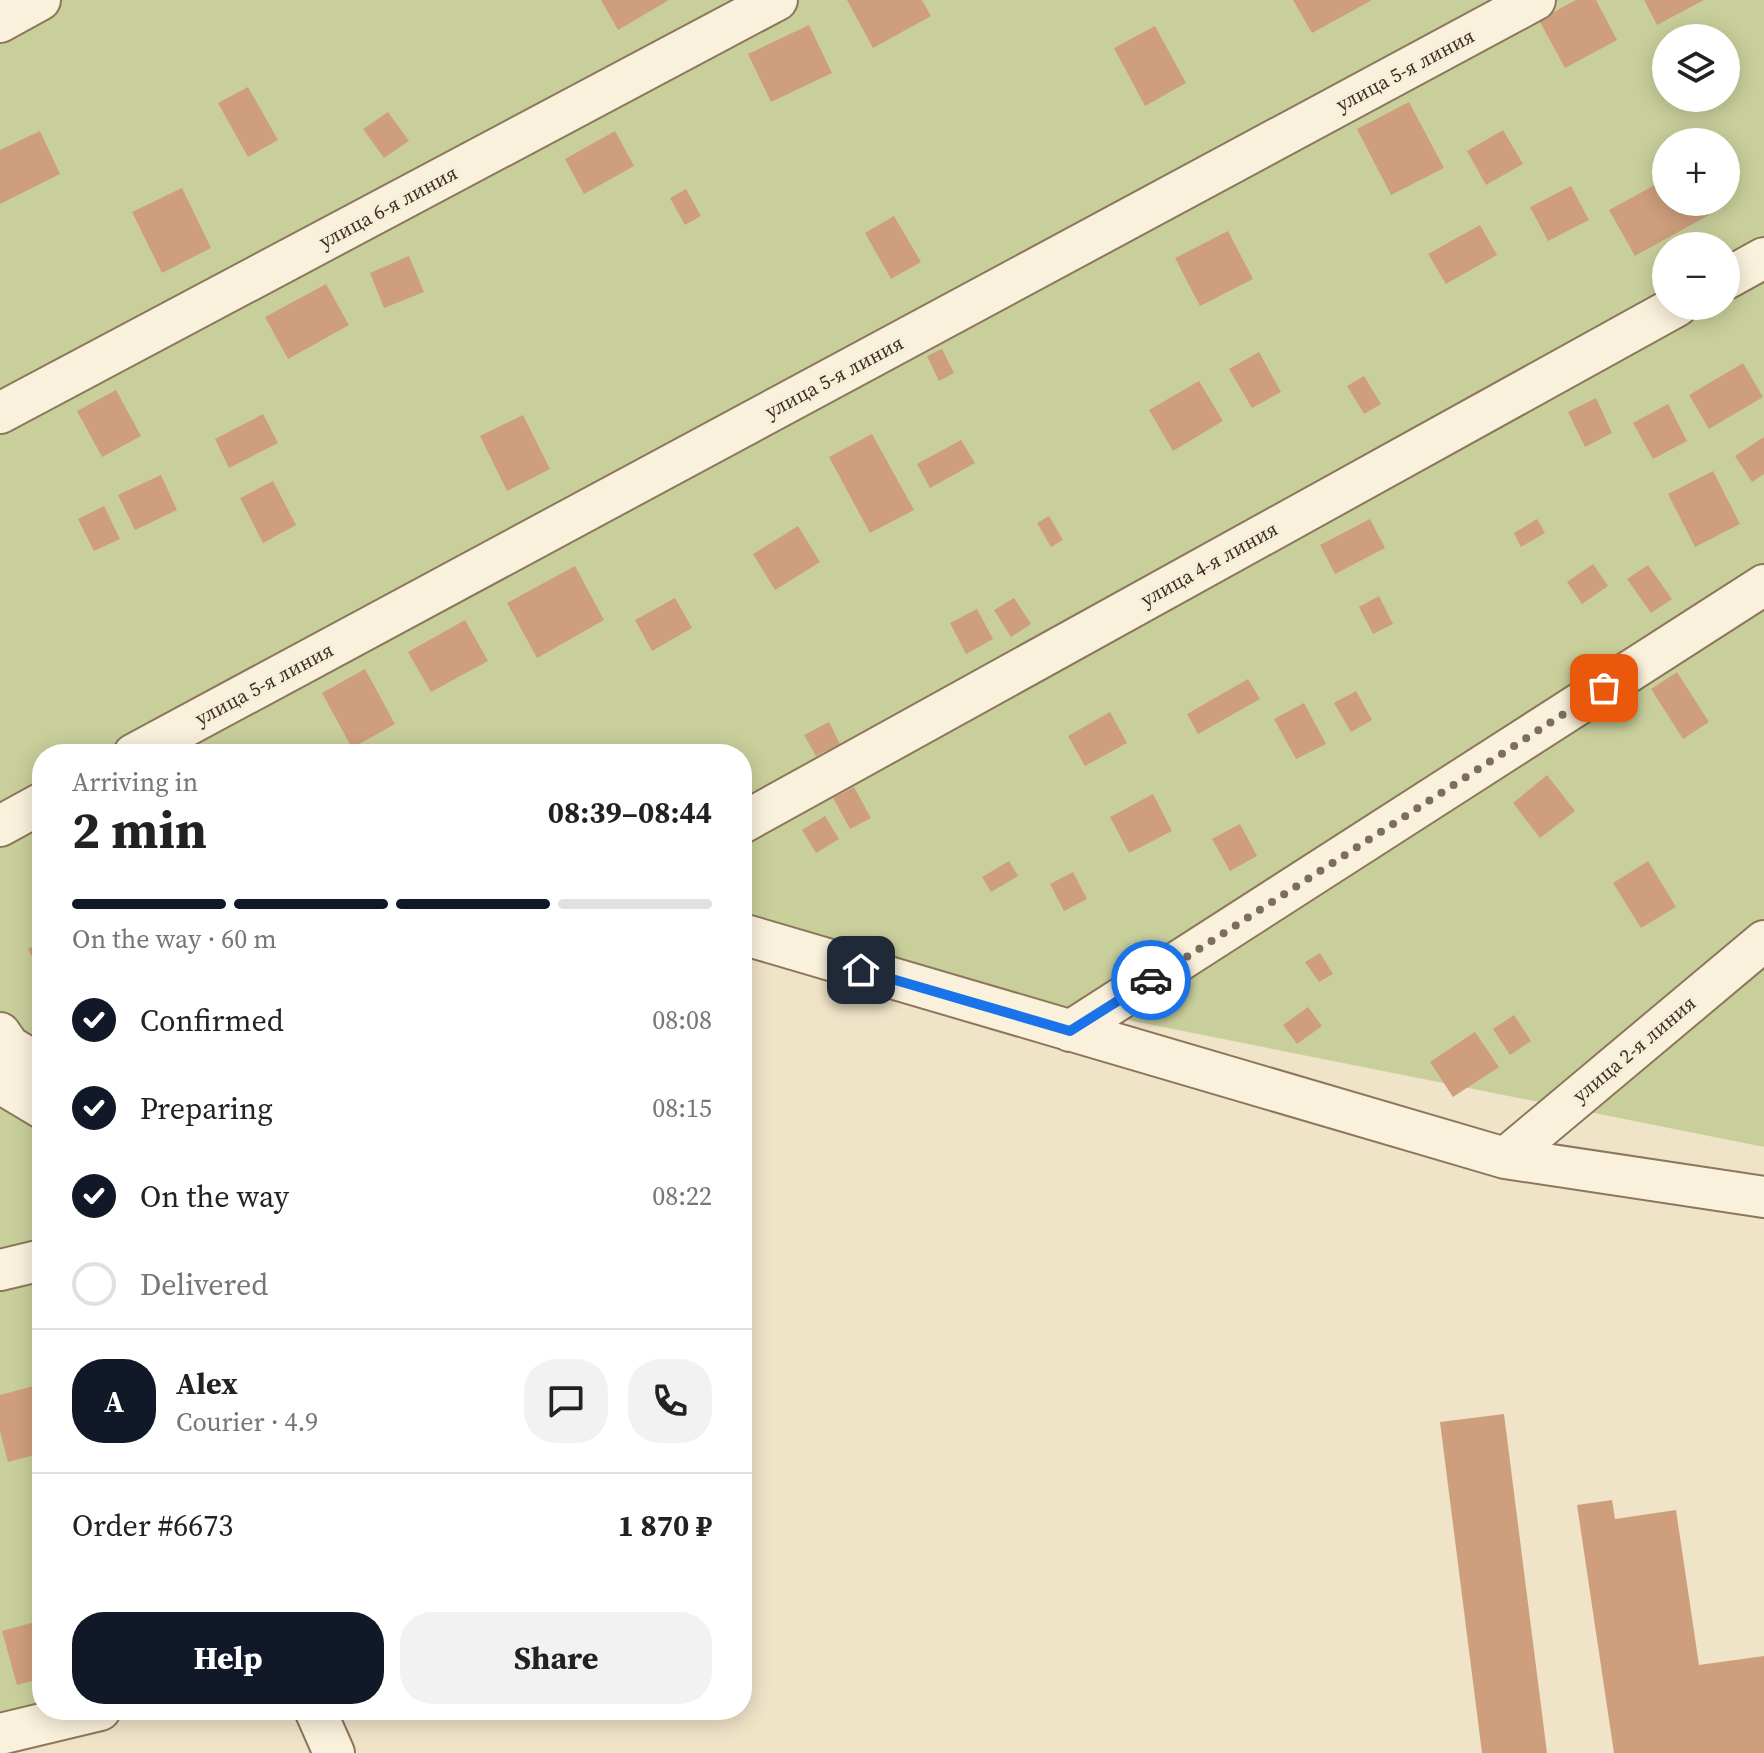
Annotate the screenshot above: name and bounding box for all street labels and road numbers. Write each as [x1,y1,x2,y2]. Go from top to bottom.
street label: улица 5-я линия [1331,22,1479,118]
street label: улица 6-я линия [314,159,462,255]
street label: улица 5-я линия [760,329,908,425]
street label: улица 4-я линия [1135,515,1283,613]
street label: улица 5-я линия [190,636,338,732]
street label: улица 2-я линия [1566,989,1702,1109]

